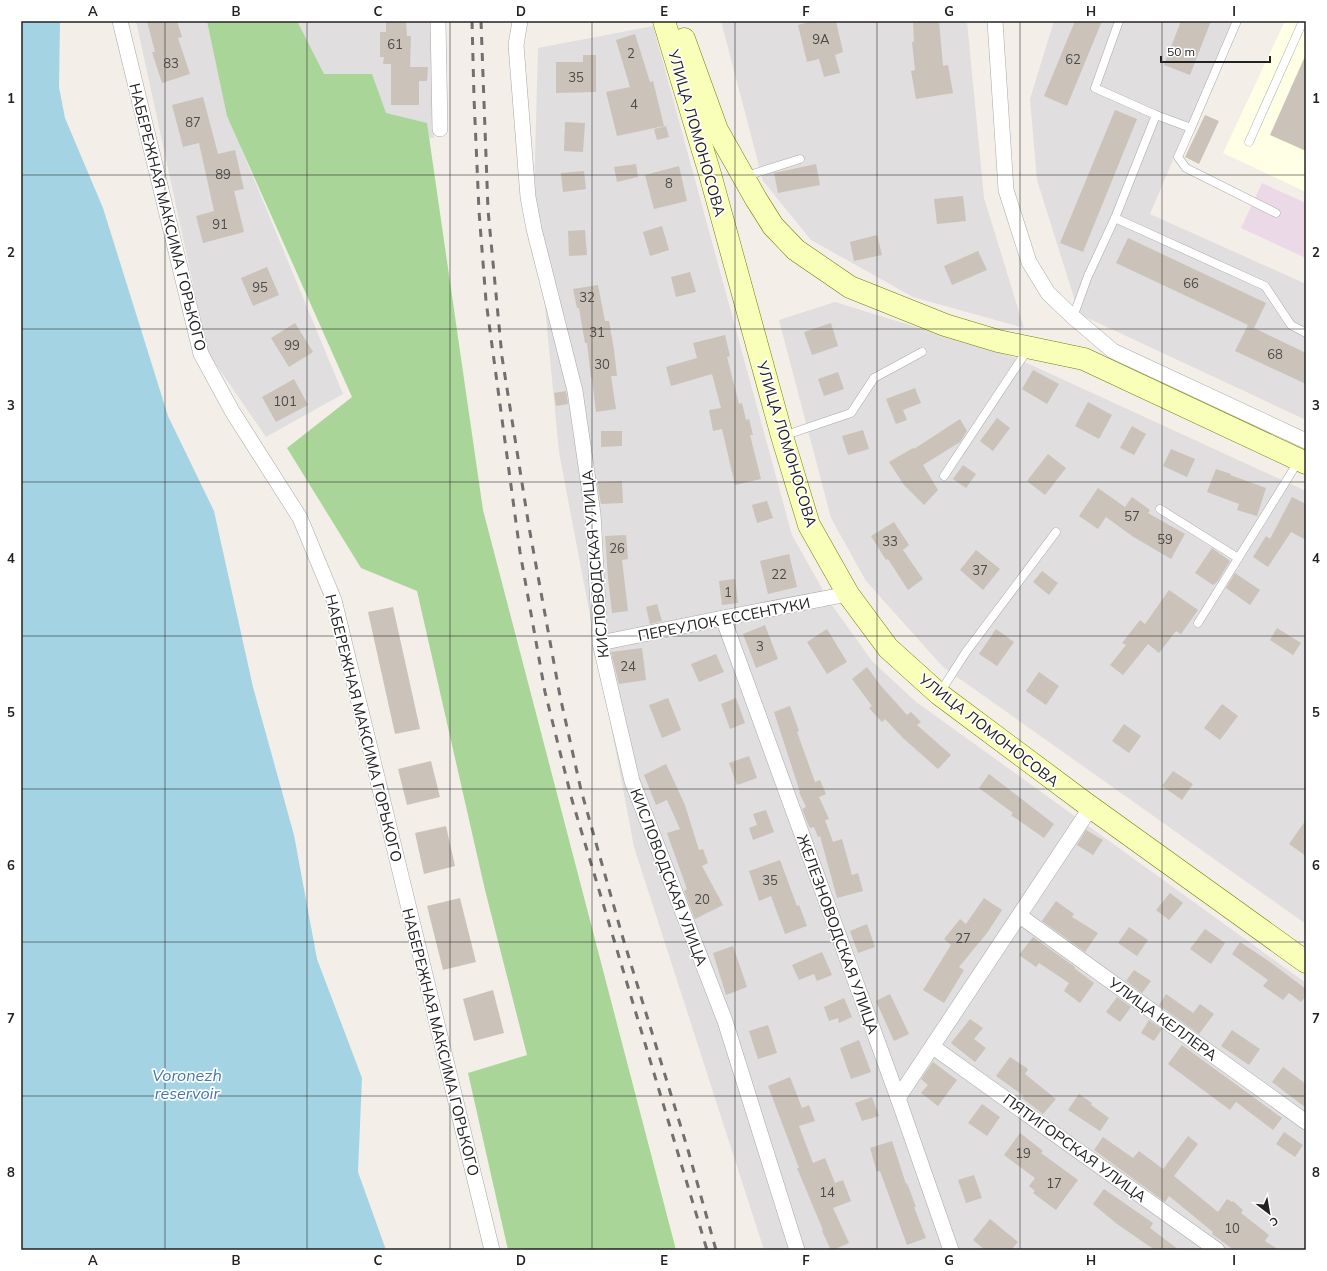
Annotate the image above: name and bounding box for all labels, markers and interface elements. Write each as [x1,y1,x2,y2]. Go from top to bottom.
text: A [88,3,98,19]
text: B [232,3,241,19]
text: C [374,3,383,19]
text: D [516,3,526,19]
text: E [660,3,668,19]
text: F [802,3,810,19]
text: G [944,3,954,19]
text: H [1086,3,1096,19]
text: I [1232,3,1236,19]
house number: 9А [812,31,830,47]
house number: 61 [387,36,403,52]
scale bar [1161,38,1270,64]
text: 50 m [1167,44,1195,59]
house number: 2 [627,45,635,61]
street label: УЛИЦА ЛОМОНОСОВА [664,46,730,219]
house number: 62 [1065,51,1081,67]
house number: 83 [163,55,179,71]
house number: 35 [568,69,584,85]
street label: НАБЕРЕЖНАЯ МАКСИМА ГОРЬКОГО [125,81,211,353]
text: 1 [7,90,15,106]
text: 1 [1312,90,1320,106]
house number: 4 [630,96,638,112]
house number: 87 [185,114,201,130]
house number: 89 [215,166,231,182]
house number: 8 [665,175,673,191]
house number: 91 [212,216,228,232]
text: 2 [7,244,15,260]
text: 2 [1312,244,1320,260]
house number: 66 [1183,275,1199,291]
house number: 95 [252,279,268,295]
house number: 32 [579,289,595,305]
house number: 31 [589,324,605,340]
house number: 99 [284,337,300,353]
house number: 68 [1267,346,1283,362]
house number: 30 [594,356,610,372]
street label: УЛИЦА ЛОМОНОСОВА [752,358,821,529]
house number: 101 [273,393,297,409]
text: 3 [7,397,15,413]
text: 3 [1312,397,1320,413]
street label: КИСЛОВОДСКАЯ УЛИЦА [577,469,613,659]
house number: 57 [1124,508,1140,524]
house number: 59 [1157,531,1173,547]
house number: 33 [882,533,898,549]
house number: 26 [609,540,625,556]
text: 4 [7,550,15,566]
text: 4 [1312,550,1320,566]
house number: 37 [972,562,988,578]
house number: 22 [771,566,787,582]
house number: 1 [724,584,732,600]
street label: НАБЕРЕЖНАЯ МАКСИМА ГОРЬКОГО [321,592,407,864]
street label: ПЕРЕУЛОК ЕССЕНТУКИ [636,593,812,645]
house number: 3 [756,638,764,654]
house number: 24 [620,658,636,674]
street label: УЛИЦА ЛОМОНОСОВА [914,669,1063,791]
text: 5 [7,704,15,720]
text: 5 [1312,704,1320,720]
street label: КИСЛОВОДСКАЯ УЛИЦА [626,786,712,968]
street label: ЖЕЛЕЗНОВОДСКАЯ УЛИЦА [793,832,883,1036]
text: 6 [7,857,15,873]
text: 6 [1312,857,1320,873]
house number: 35 [762,872,778,888]
house number: 20 [694,891,710,907]
street label: НАБЕРЕЖНАЯ МАКСИМА ГОРЬКОГО [398,906,484,1178]
house number: 27 [955,930,971,946]
street label: УЛИЦА КЕЛЛЕРА [1104,973,1221,1065]
text: 7 [7,1010,15,1026]
text: 7 [1312,1010,1320,1026]
water label: Voronezh reservoir [152,1065,222,1103]
street label: ПЯТИГОРСКАЯ УЛИЦА [1000,1090,1150,1206]
house number: 19 [1015,1145,1031,1161]
text: 8 [7,1164,15,1180]
text: 8 [1312,1164,1320,1180]
house number: 17 [1046,1175,1062,1191]
house number: 14 [819,1184,835,1200]
north arrow [1249,1193,1289,1233]
text: С [1267,1214,1281,1230]
house number: 10 [1224,1220,1240,1236]
text: A [88,1252,98,1268]
text: B [232,1252,241,1268]
text: C [374,1252,383,1268]
text: D [516,1252,526,1268]
text: E [660,1252,668,1268]
text: F [802,1252,810,1268]
text: G [944,1252,954,1268]
text: H [1086,1252,1096,1268]
text: I [1232,1252,1236,1268]

